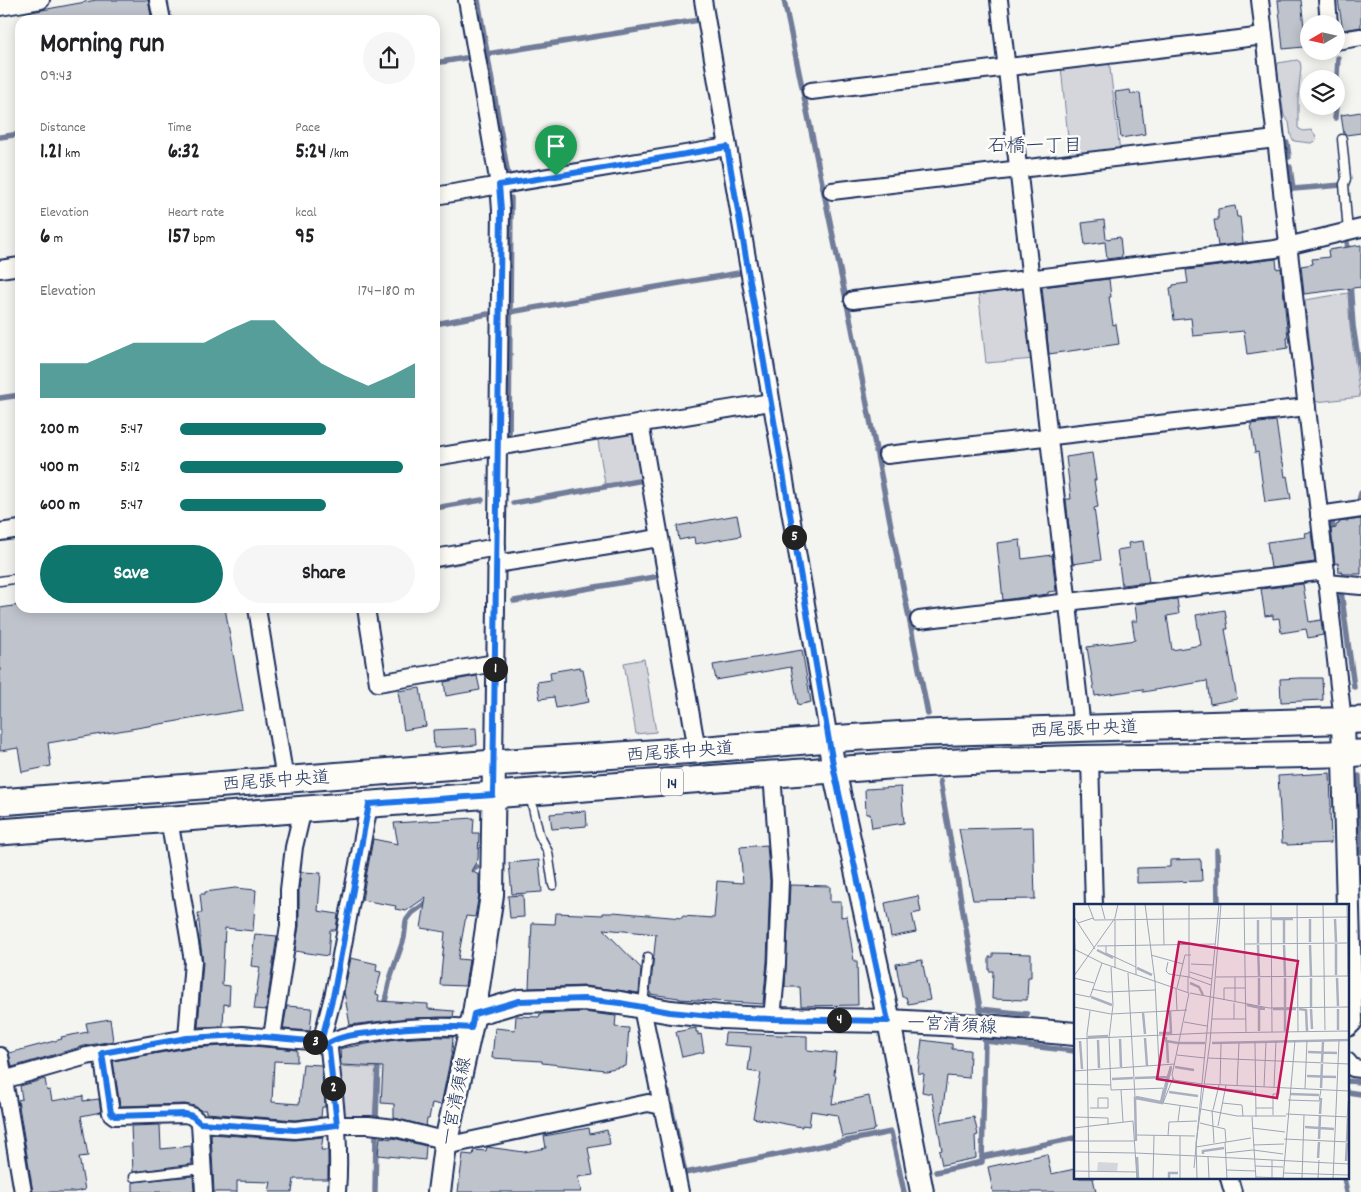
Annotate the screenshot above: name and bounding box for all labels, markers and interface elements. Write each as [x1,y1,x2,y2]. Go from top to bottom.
north arrow [1300,15,1345,60]
map controls [1300,15,1345,115]
text: Morning run [40,26,164,66]
button: share [363,32,415,84]
text: 09:43 [40,65,72,88]
button: layers [1300,70,1345,115]
text: Distance [40,118,86,138]
text: Time [168,118,192,138]
text: Pace [295,118,320,138]
pin [535,125,577,176]
icon: arrive [542,132,570,160]
district label: 石橋一丁目 [987,134,1083,161]
text: 1.21 [40,138,62,168]
text: 6:32 [168,138,200,168]
text: 5:24 [295,138,326,168]
text: km [62,144,80,164]
text: /km [326,144,349,164]
text: Elevation [40,203,89,223]
text: Heart rate [168,203,224,223]
text: kcal [295,203,317,223]
text: 6 [40,223,50,253]
text: 157 [168,223,190,253]
text: 95 [295,223,315,253]
text: m [50,229,63,249]
text: bpm [190,229,215,249]
text: Elevation [40,280,96,303]
text: 174–180 m [357,280,415,303]
text: 200 m [40,418,79,441]
text: 5:47 [120,418,143,441]
text: 400 m [40,456,79,479]
text: 5:12 [120,456,141,479]
text: 600 m [40,494,80,517]
text: 5:47 [120,494,143,517]
pin: 5 [782,524,806,550]
text: 5 [791,527,798,547]
button: Save [40,545,223,603]
button: Share [233,545,415,603]
pin: 1 [482,656,508,682]
text: 1 [494,659,497,679]
street label: 西尾張中央道 [1030,716,1138,745]
street label: 西尾張中央道 [625,737,735,770]
street label: 西尾張中央道 [221,766,331,799]
road number: 14 [661,769,683,796]
inset map [1074,904,1348,1180]
pin: 4 [826,1008,852,1032]
text: 4 [837,1010,842,1030]
street label: 一宮清須線 [906,1012,997,1041]
pin: 3 [302,1030,328,1054]
text: 3 [312,1032,319,1052]
street label: 一宮清須線 [436,1055,479,1148]
pin: 2 [320,1076,346,1100]
text: 2 [330,1078,337,1098]

